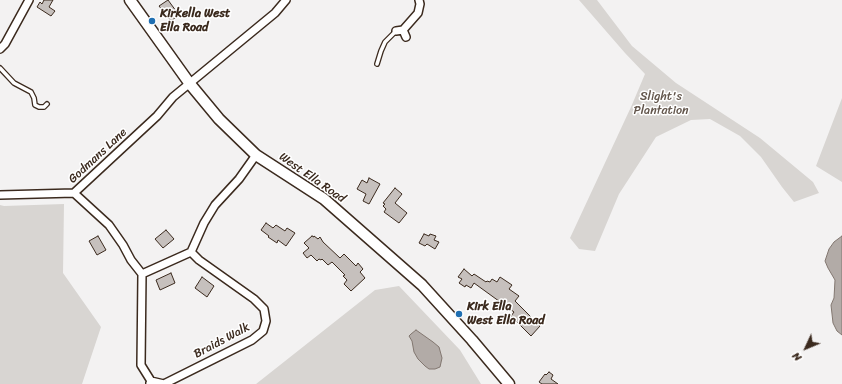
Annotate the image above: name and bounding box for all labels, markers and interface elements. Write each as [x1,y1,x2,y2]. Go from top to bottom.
place label: Kirkella West Ella Road [160,7,230,35]
marker: Kirkella West Ella Road [147,16,157,26]
park label: Slight's Plantation [633,90,689,118]
street label: Godmans Lane [66,125,130,187]
street label: West Ella Road [276,150,348,206]
place label: Kirk Ella West Ella Road [467,300,545,328]
marker: Kirk Ella West Ella Road [454,309,464,319]
street label: Braids Walk [192,320,252,362]
north arrow [786,328,826,368]
text: N [788,347,806,366]

